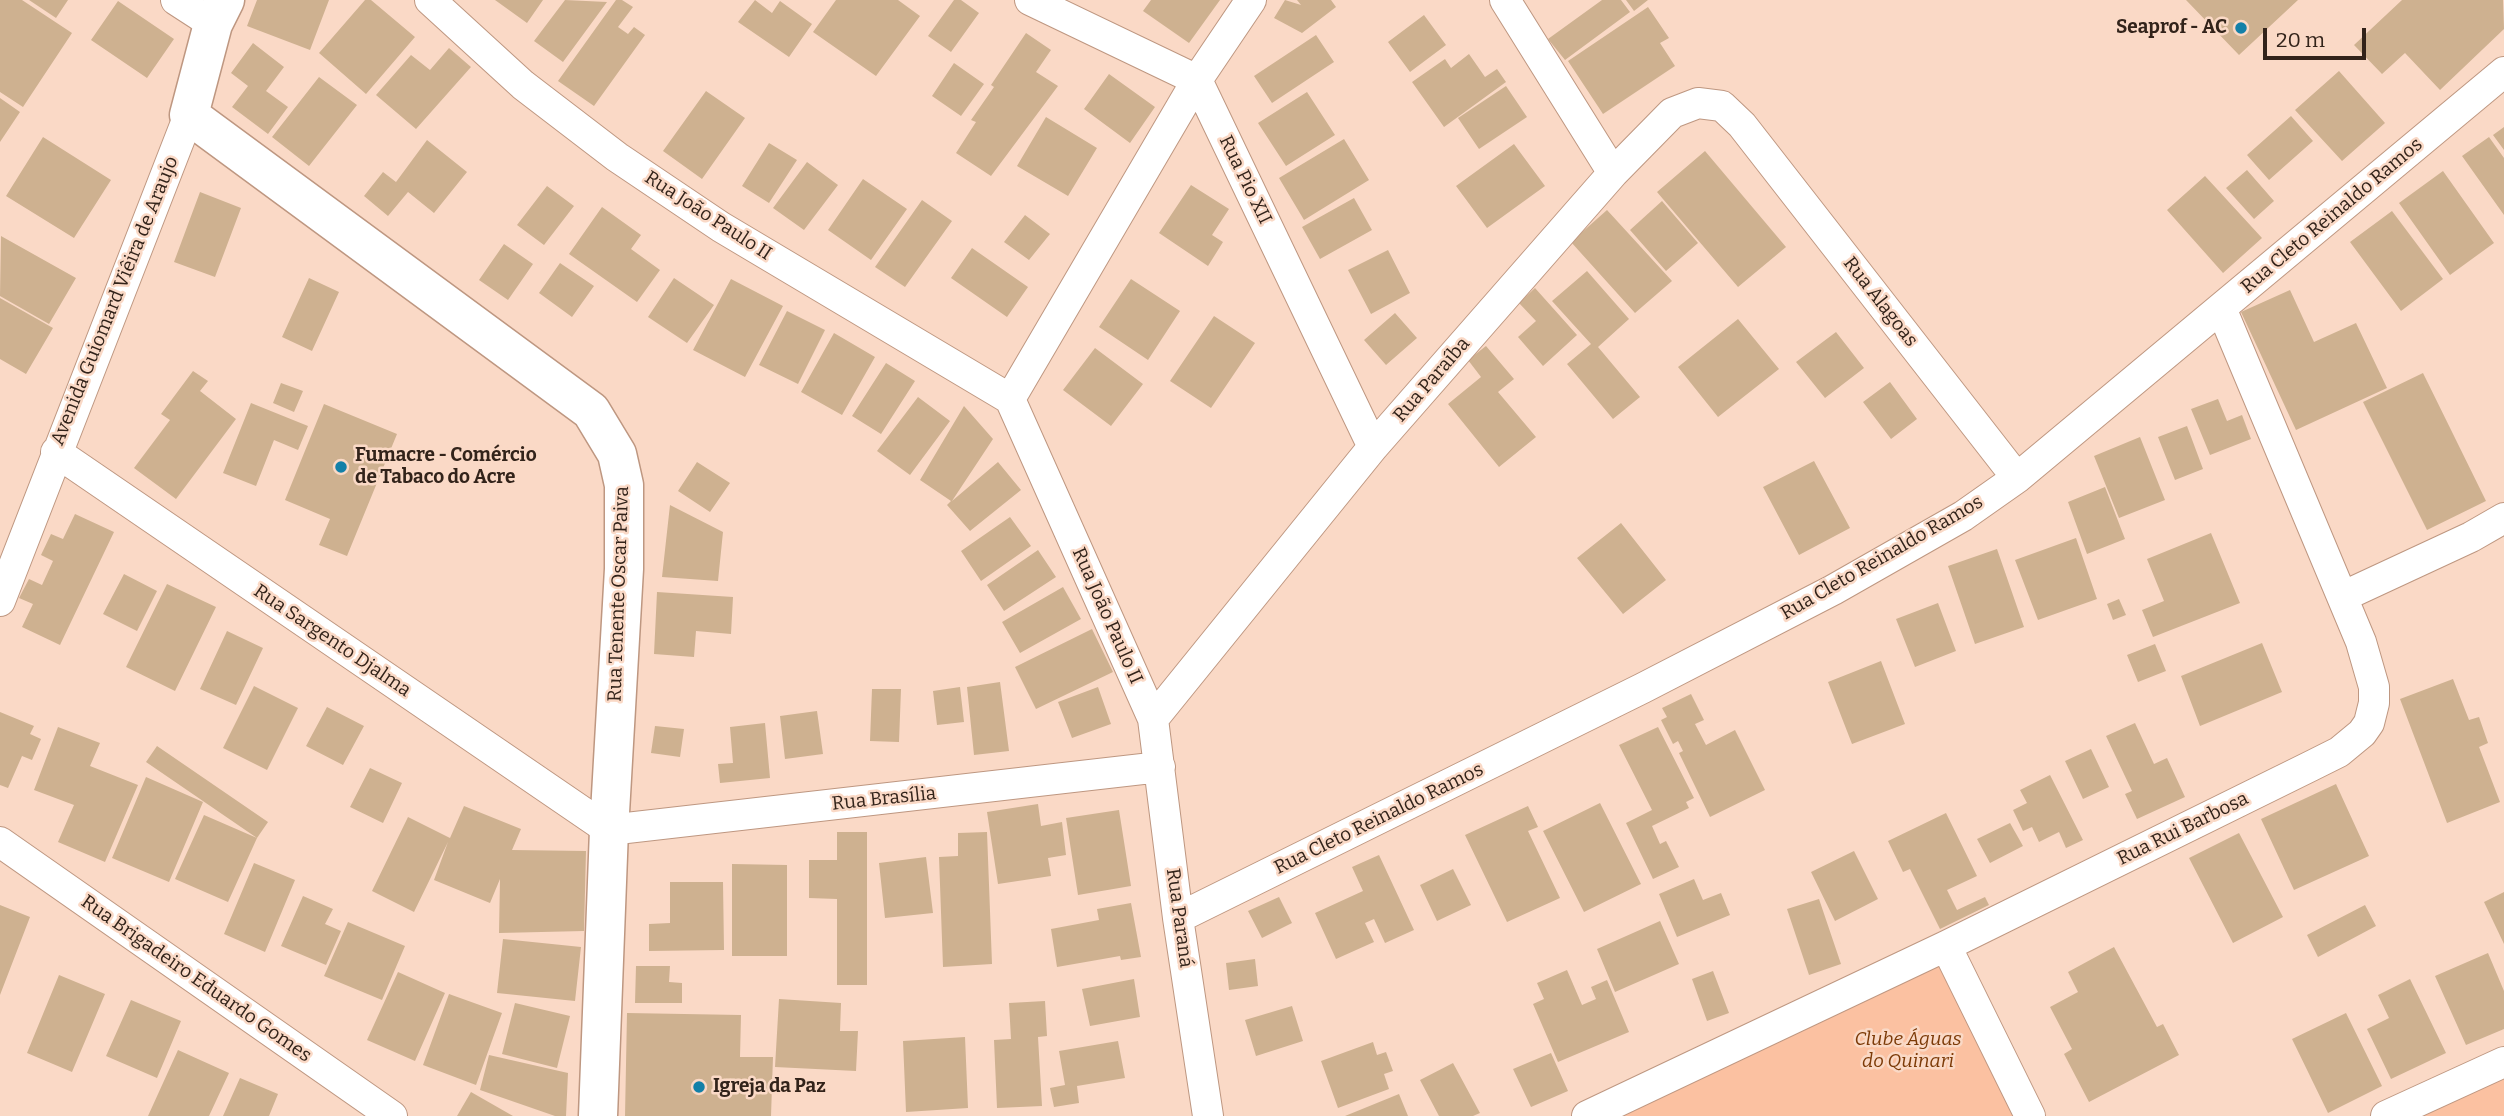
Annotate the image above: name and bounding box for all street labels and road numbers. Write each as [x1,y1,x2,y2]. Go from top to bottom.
street label: Rua Pio XII [1214,132,1276,228]
street label: Rua Cleto Reinaldo Ramos [2237,133,2427,299]
street label: Avenida Guiomard Viêira de Araujo [46,153,184,449]
street label: Rua João Paulo II [640,166,776,266]
street label: Rua Alagoas [1838,253,1922,351]
street label: Rua Paraíba [1389,333,1475,427]
street label: Rua Tenente Oscar Paiva [604,486,634,702]
street label: Rua Cleto Reinaldo Ramos [1777,491,1987,625]
street label: Rua João Paulo II [1067,544,1147,688]
street label: Rua Sargento Djalma [249,580,415,702]
street label: Rua Cleto Reinaldo Ramos [1271,758,1487,880]
street label: Rua Brasília [831,782,937,816]
street label: Rua Rui Barbosa [2114,787,2252,871]
street label: Rua Paraná [1161,867,1197,969]
street label: Rua Brigadeiro Eduardo Gomes [76,891,316,1067]

